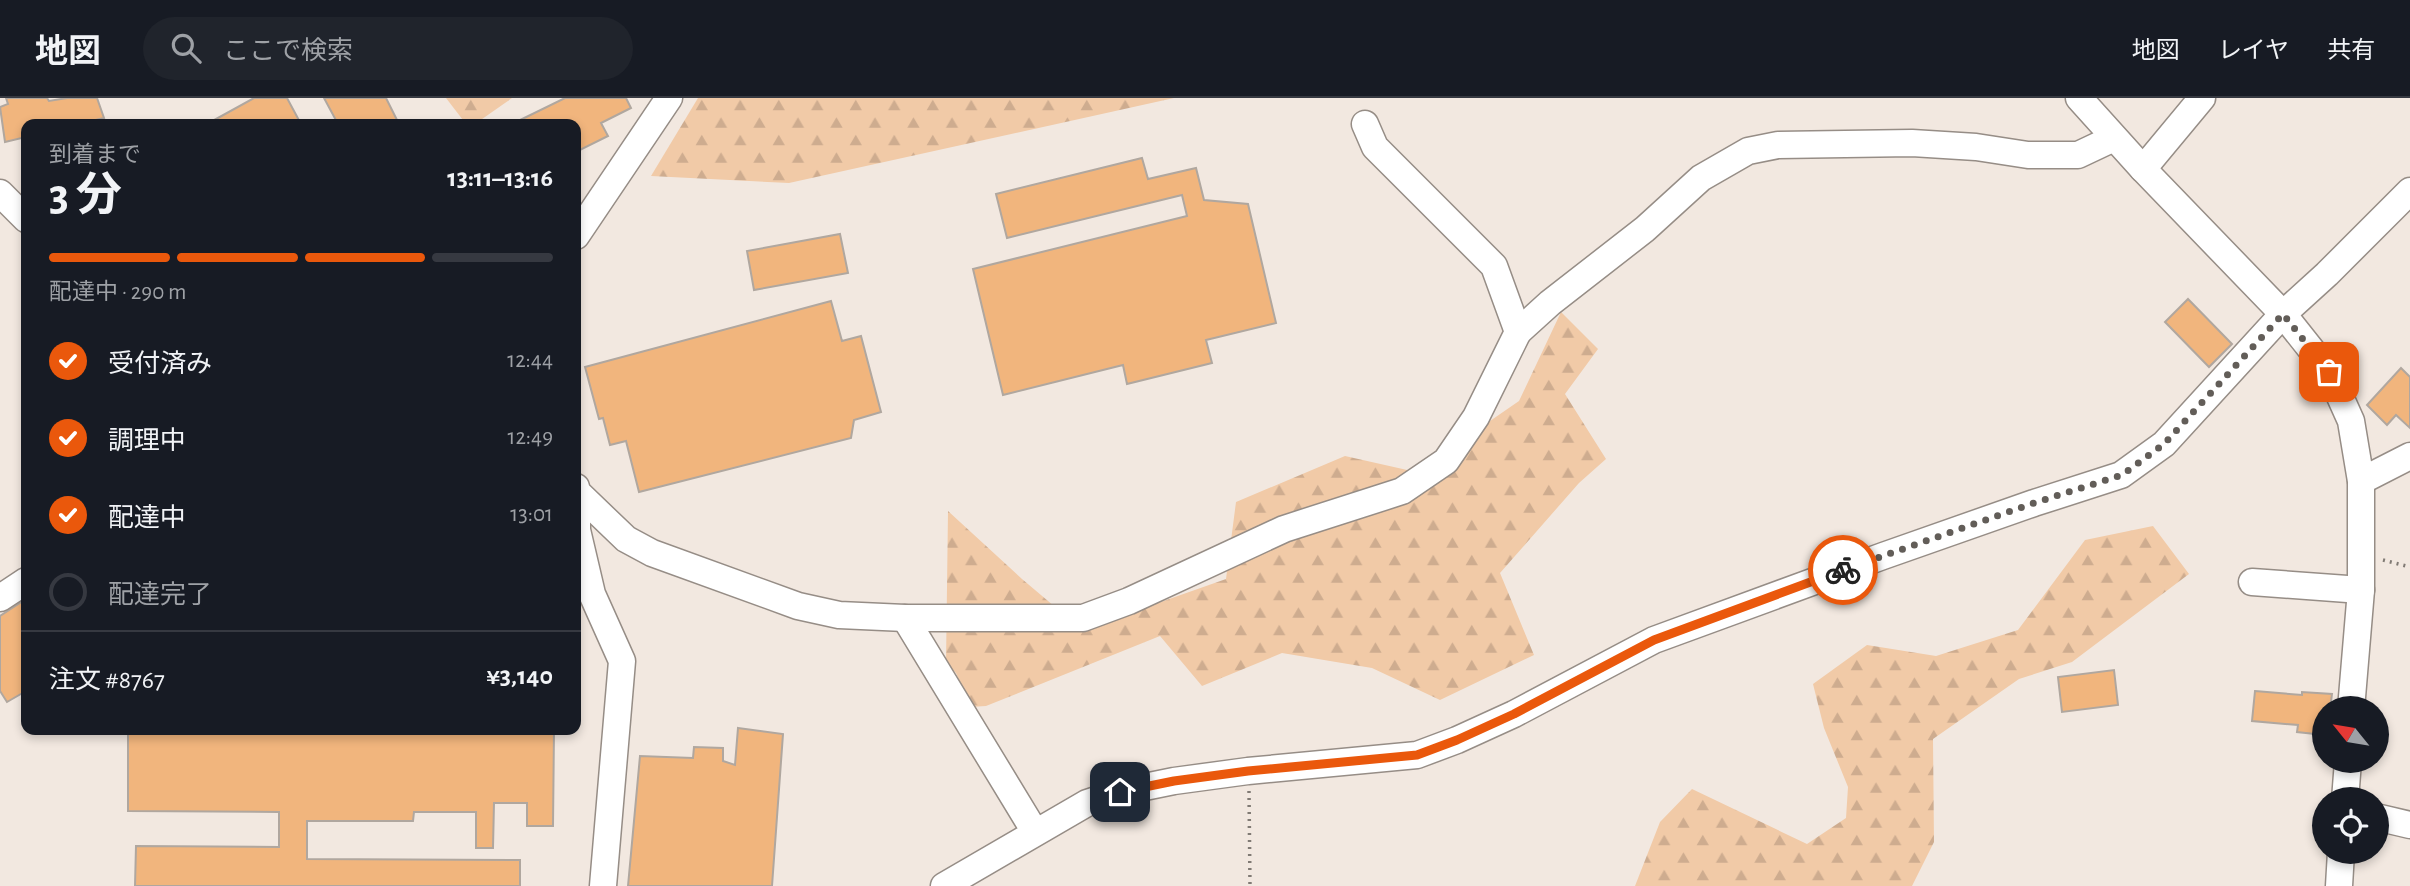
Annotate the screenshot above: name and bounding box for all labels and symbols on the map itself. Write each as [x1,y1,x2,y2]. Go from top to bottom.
pin [2299,342,2359,402]
courier [1808,535,1878,605]
north arrow [2312,696,2389,774]
pin [1090,762,1150,822]

